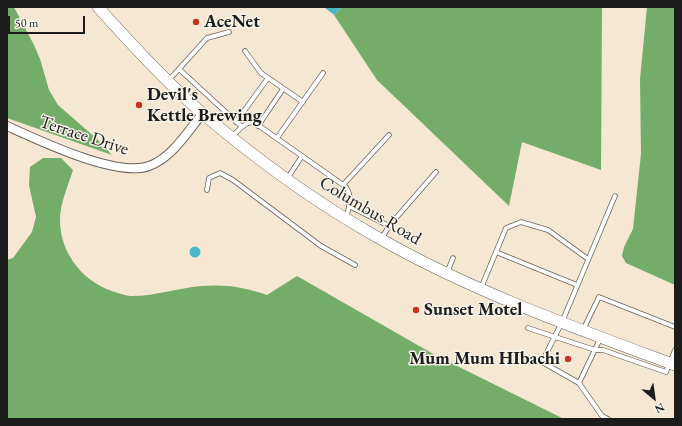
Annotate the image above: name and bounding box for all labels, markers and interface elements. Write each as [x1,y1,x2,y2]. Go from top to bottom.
scale bar [10,8,87,34]
place label: AceNet [204,11,260,33]
text: 50 m [15,15,38,31]
marker: AceNet [191,17,201,27]
place label: Devil's Kettle Brewing [147,84,262,126]
marker: Devil's Kettle Brewing [134,100,144,110]
street label: Terrace Drive [37,111,131,161]
street label: Columbus Road [315,172,425,250]
place label: Sunset Motel [424,299,522,321]
marker: Sunset Motel [411,305,421,315]
place label: Mum Mum HIbachi [409,348,560,370]
marker: Mum Mum HIbachi [563,354,573,364]
north arrow [634,378,674,418]
text: N [653,400,667,417]

